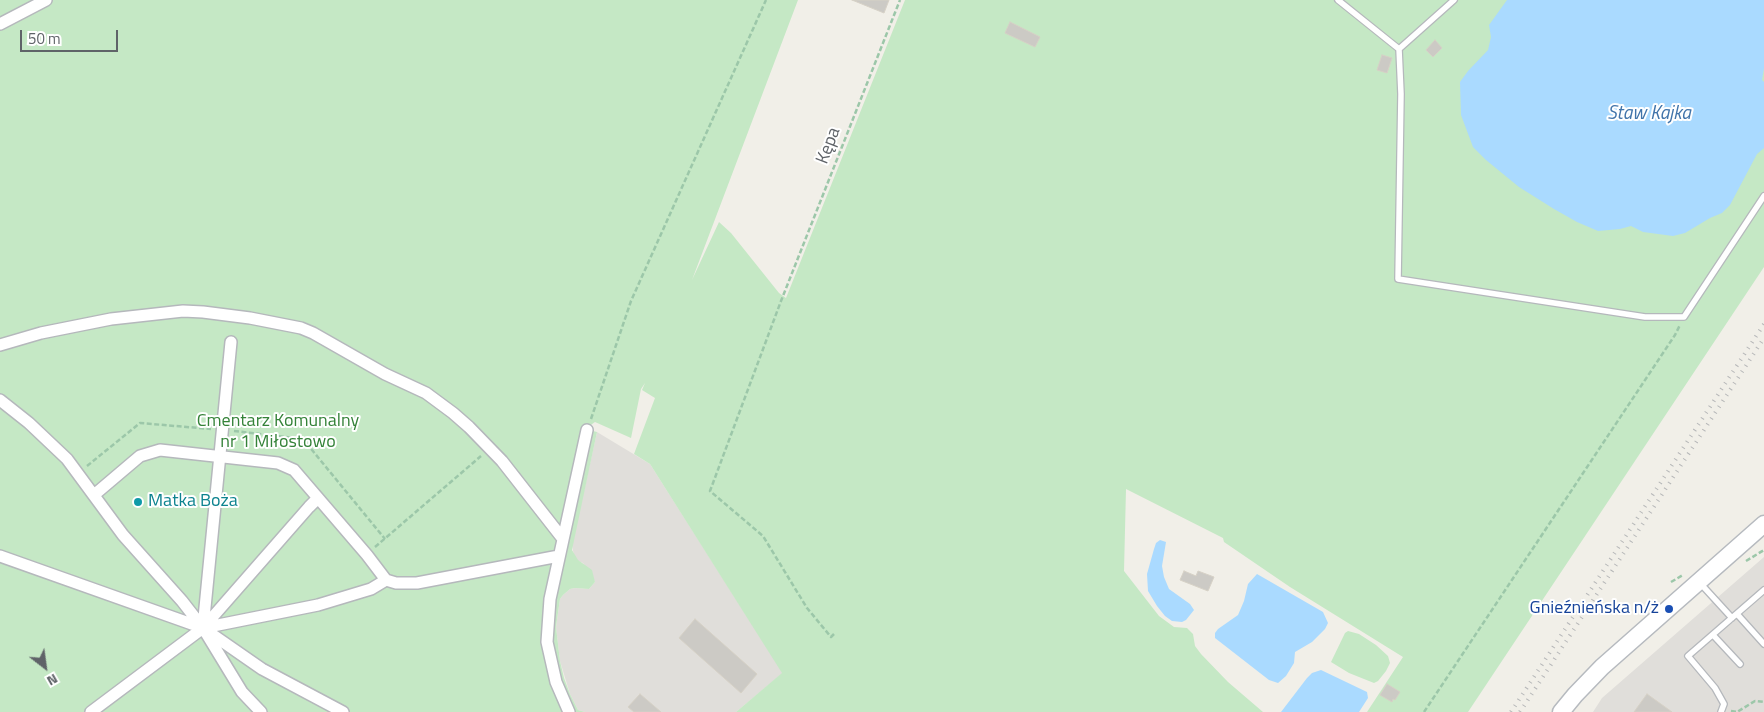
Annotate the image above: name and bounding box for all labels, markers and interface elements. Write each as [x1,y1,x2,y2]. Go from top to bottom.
scale bar [22,20,120,52]
text: 50 m [28,27,61,50]
water label: Staw Kajka [1607,103,1691,125]
street label: Kępa [812,125,846,167]
park label: Cmentarz Komunalny nr 1 Miłostowo [197,411,359,454]
place label: Matka Boża [148,491,238,513]
marker: Matka Boża [132,496,144,508]
place label: Gnieźnieńska n/ż [1530,598,1659,620]
marker: Gnieźnieńska n/ż [1663,603,1675,615]
north arrow [20,642,70,692]
text: N [43,669,62,692]

